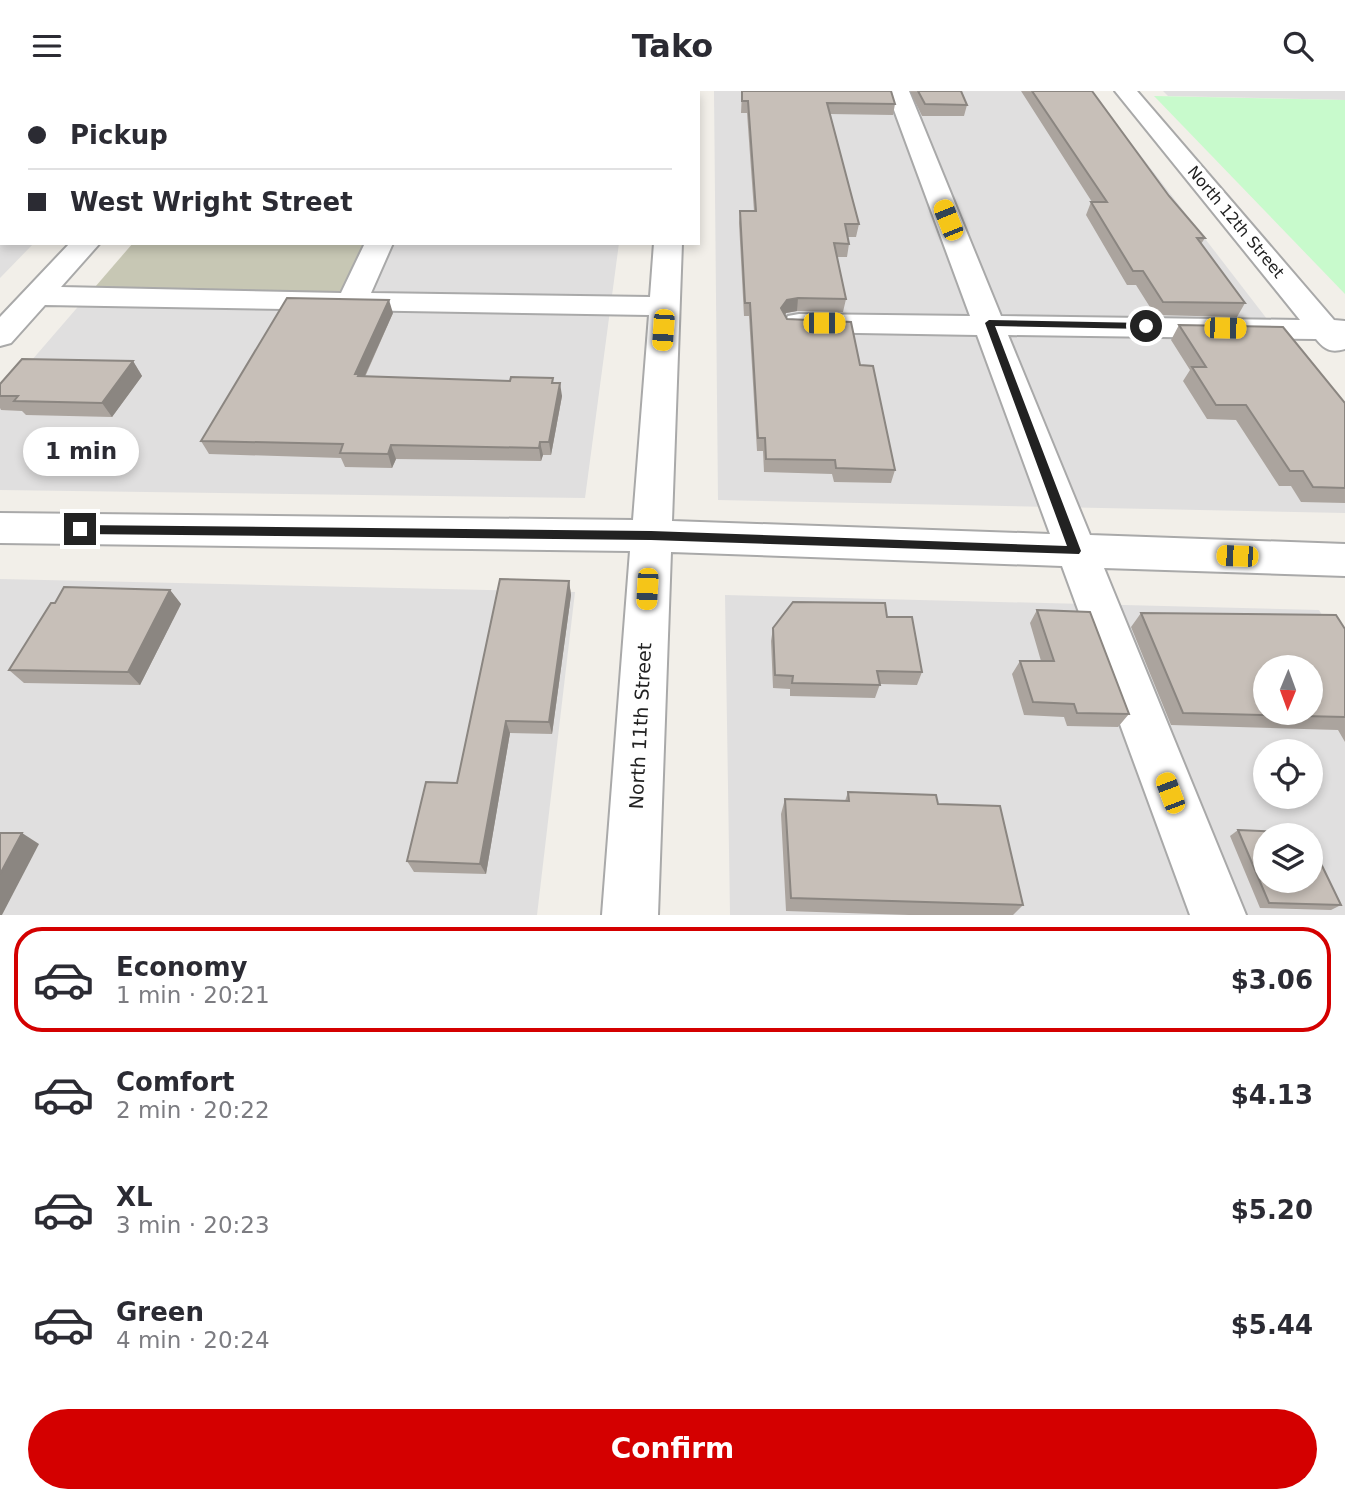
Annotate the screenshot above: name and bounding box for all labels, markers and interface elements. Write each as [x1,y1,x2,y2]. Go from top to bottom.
icon: menu [28,27,66,65]
text: Tako [632,27,713,65]
icon: search [1279,27,1317,65]
text: Pickup [70,120,168,150]
street label: North 12th Street [1184,162,1288,282]
text: West Wright Street [70,187,353,217]
car [931,197,966,243]
car [652,308,675,352]
route start [1130,310,1162,342]
car [804,313,846,334]
car [1204,317,1247,339]
callout: 1 min [22,427,138,477]
text: 1 min [45,438,117,464]
route end [64,513,96,545]
car [1216,545,1259,567]
car [636,567,659,611]
street label: North 11th Street [625,642,655,810]
north arrow [1253,655,1323,725]
map controls [1253,655,1323,893]
button: locate [1253,739,1323,809]
car [1153,770,1188,816]
button: layers [1253,823,1323,893]
icon: car [32,948,95,1011]
text: Economy [116,952,247,982]
text: $3.06 [1231,965,1313,995]
text: 1 min · 20:21 [116,982,270,1008]
icon: car [32,1063,95,1126]
text: Comfort [116,1067,234,1097]
text: $4.13 [1231,1080,1313,1110]
text: 2 min · 20:22 [116,1097,270,1123]
icon: car [32,1178,95,1241]
text: XL [116,1182,153,1212]
text: $5.20 [1231,1195,1313,1225]
text: 3 min · 20:23 [116,1212,270,1238]
icon: car [32,1293,95,1356]
text: Green [116,1297,204,1327]
text: $5.44 [1231,1310,1313,1340]
text: 4 min · 20:24 [116,1327,270,1353]
button: Confirm [28,1409,1317,1489]

